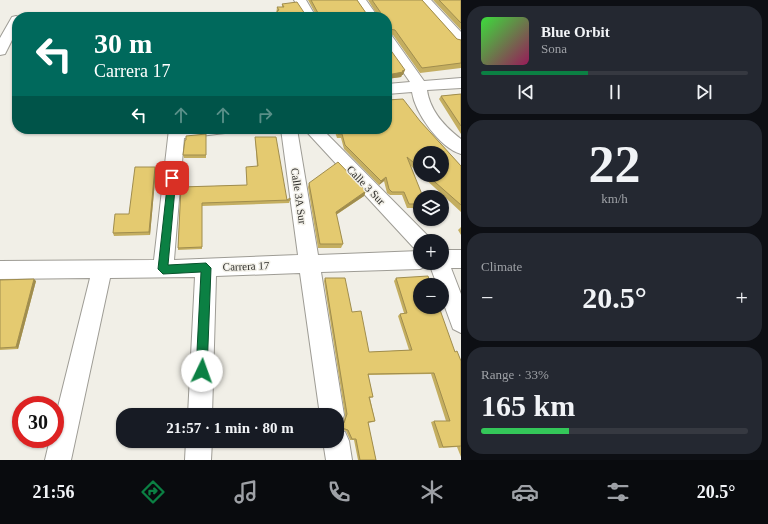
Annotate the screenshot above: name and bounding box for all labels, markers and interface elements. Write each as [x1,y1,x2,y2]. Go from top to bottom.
text: Blue Orbit [541,24,610,40]
icon: left [28,28,80,80]
text: 30 m [94,28,152,59]
text: Sona [541,41,567,56]
text: Carrera 17 [94,61,170,81]
icon: previous [515,81,537,103]
icon: pause [604,81,626,103]
icon: next [693,81,715,103]
icon: left [128,104,150,126]
icon: ahead [170,104,192,126]
icon: ahead [212,104,234,126]
icon: right [254,104,276,126]
text: 22 [589,136,641,193]
map controls [413,146,449,314]
button: search [413,146,449,182]
pin [155,161,189,195]
street label: Calle 3 Sur [344,163,388,207]
icon: arrive [161,167,183,189]
street label: Calle 3A Sur [289,167,309,225]
button: layers [413,190,449,226]
text: km/h [601,191,628,206]
button: + [413,234,449,270]
street label: Carrera 17 [222,259,270,273]
text: Climate [481,259,522,274]
button: − [413,278,449,314]
text: 20.5° [582,281,647,314]
text: − [481,285,493,310]
text: + [736,285,748,310]
position arrow [181,350,223,392]
text: Range · 33% [481,367,549,382]
text: 165 km [481,389,575,422]
speed limit sign: 30 [12,396,64,448]
text: 21:57 · 1 min · 80 m [166,420,294,436]
icon: directions [139,478,167,506]
icon: music [232,478,260,506]
icon: phone [325,478,353,506]
icon: climate [418,478,446,506]
icon: car [511,478,539,506]
icon: filters [604,478,632,506]
text: 21:56 [32,482,74,502]
text: 20.5° [697,482,736,502]

